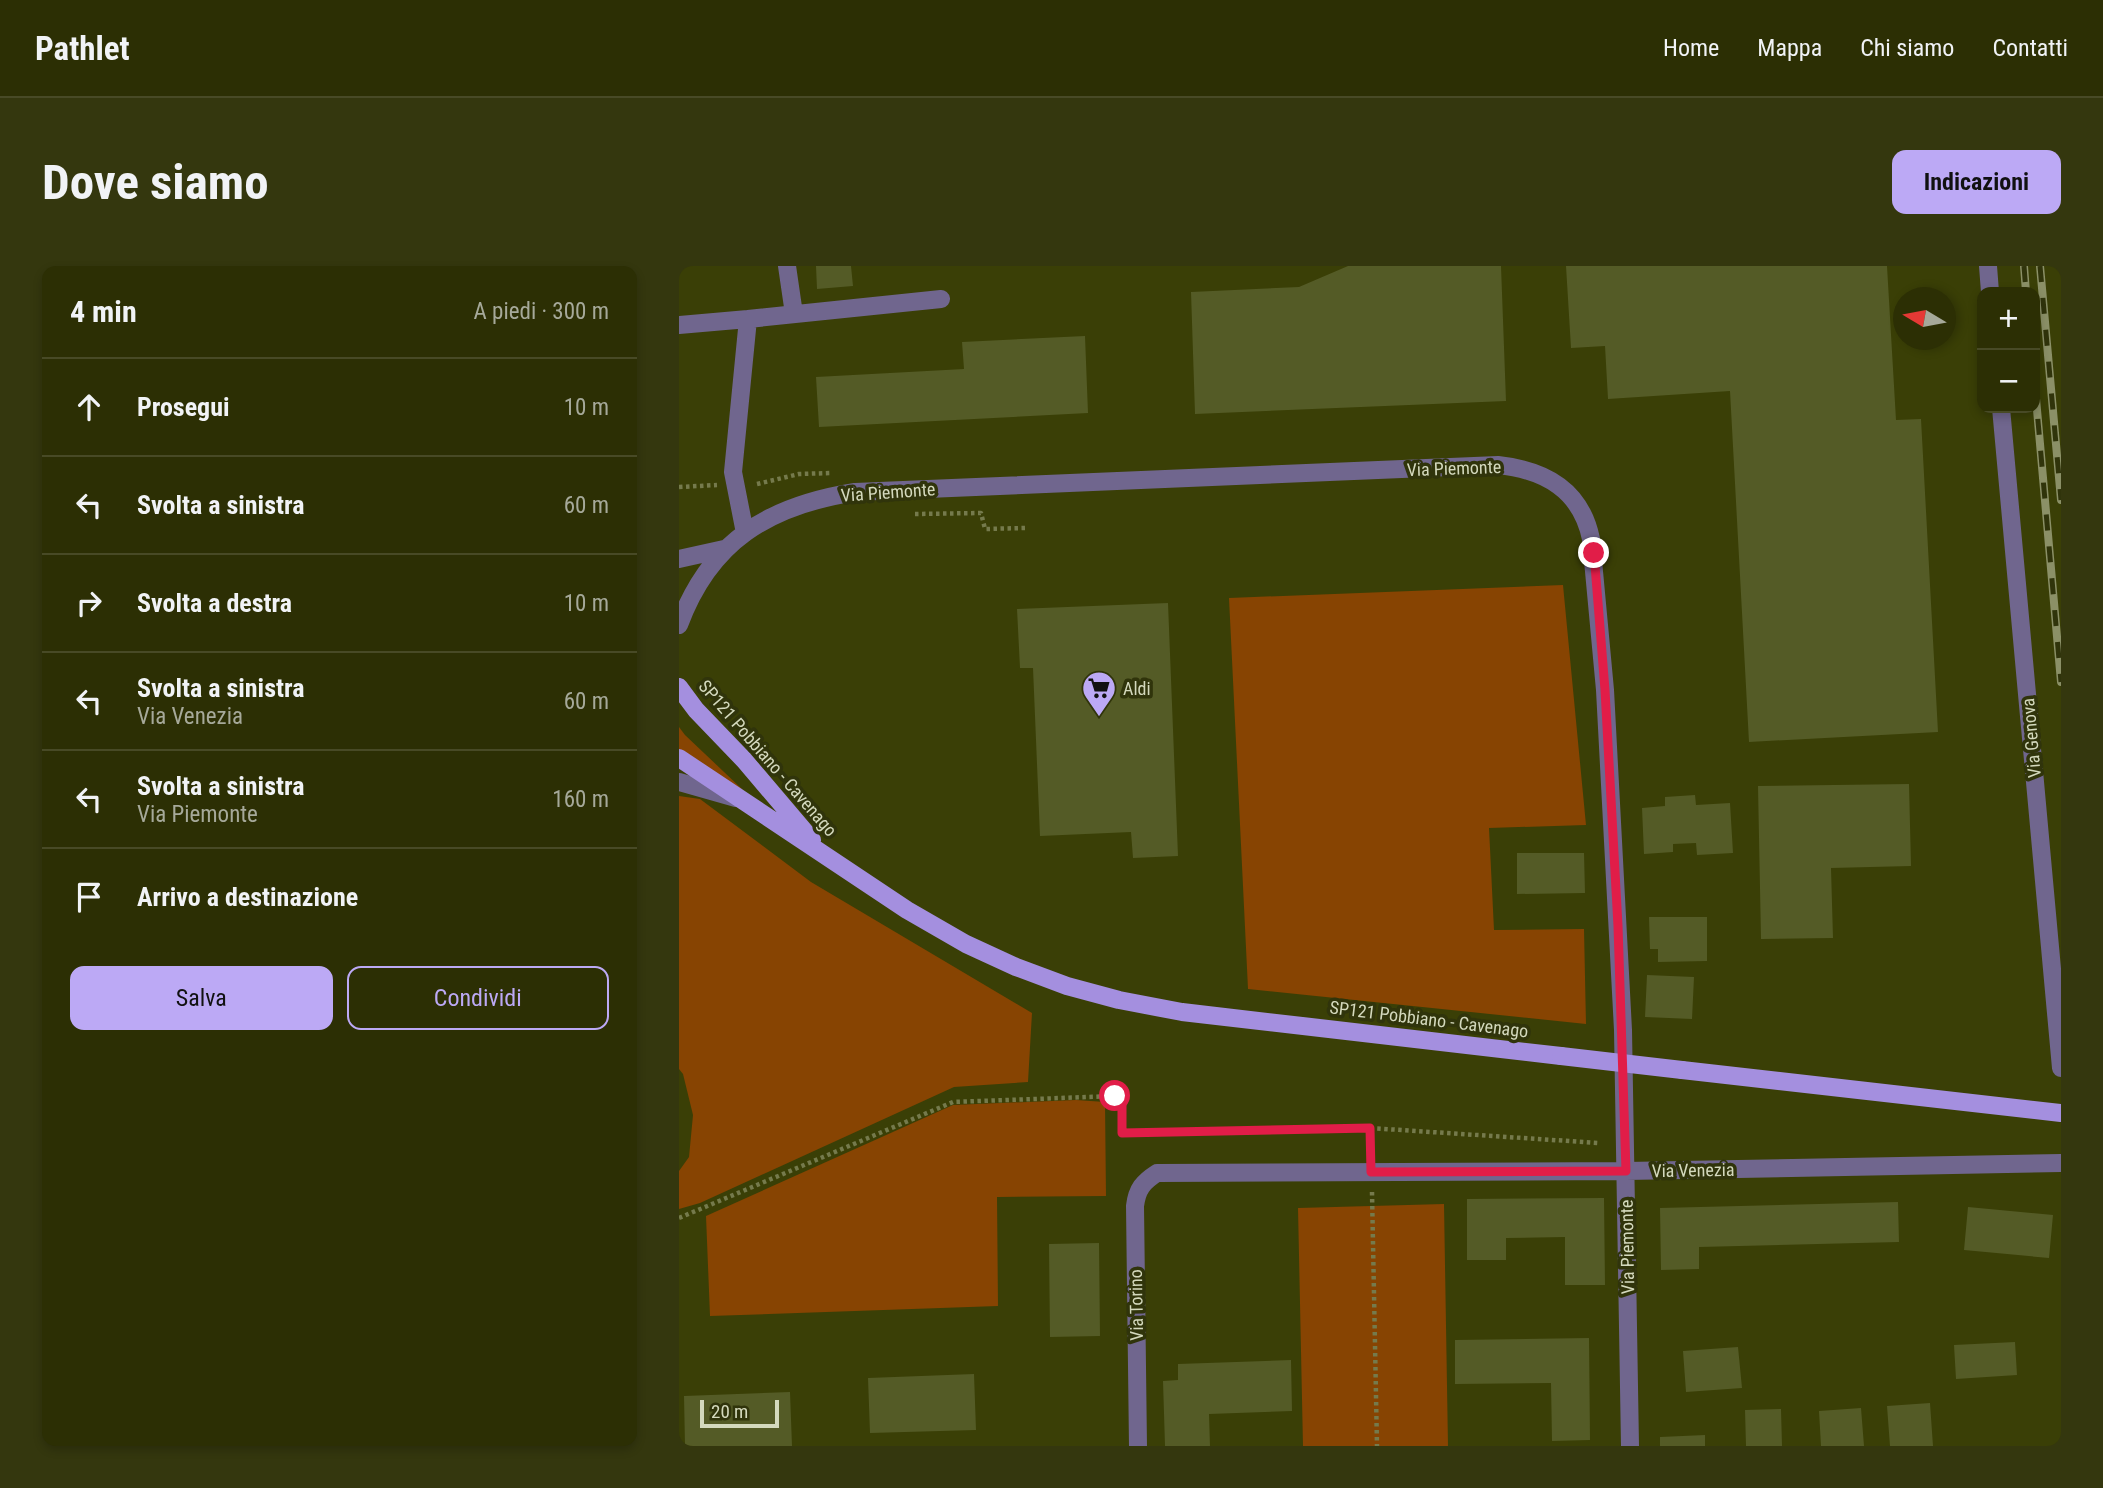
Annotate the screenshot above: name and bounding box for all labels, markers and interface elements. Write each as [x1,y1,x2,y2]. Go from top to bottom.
text: Pathlet [35,29,130,68]
text: Home [1663,34,1719,62]
text: Mappa [1757,34,1822,62]
text: Chi siamo [1860,34,1954,62]
text: Contatti [1992,34,2068,62]
button: Indicazioni [1892,150,2061,214]
text: Dove siamo [42,154,269,211]
north arrow [1893,287,1956,350]
map controls [1977,287,2040,413]
button: + [1977,287,2040,350]
text: 4 min [70,294,137,329]
text: A piedi · 300 m [474,298,609,325]
button: − [1977,350,2040,413]
icon: ahead [70,388,108,426]
text: Prosegui [137,392,230,422]
text: 10 m [564,394,609,421]
street label: Via Piemonte [1406,456,1502,480]
street label: Via Piemonte [840,478,936,506]
icon: left [70,486,108,524]
text: Svolta a sinistra [137,490,304,520]
text: 60 m [564,492,609,519]
route end [1578,537,1609,568]
icon: right [70,584,108,622]
text: Svolta a destra [137,588,292,618]
text: 10 m [564,590,609,617]
supermarket icon: Aldi [1080,669,1118,718]
text: Svolta a sinistra [137,673,304,703]
street label: SP121 Pobbiano - Cavenago [694,676,842,840]
place label: Aldi [1123,678,1151,699]
icon: left [70,682,108,720]
text: 60 m [564,688,609,715]
street label: Via Genova [2017,697,2045,779]
text: Via Venezia [137,703,243,730]
text: Svolta a sinistra [137,771,304,801]
icon: left [70,780,108,818]
text: 160 m [552,786,609,813]
text: Via Piemonte [137,801,258,828]
icon: arrive [70,878,108,916]
text: Arrivo a destinazione [137,882,358,912]
button: Salva [70,966,333,1030]
button: Condividi [347,966,609,1030]
street label: SP121 Pobbiano - Cavenago [1328,996,1530,1042]
route start [1099,1080,1130,1111]
street label: Via Venezia [1651,1159,1735,1181]
street label: Via Piemonte [1616,1200,1638,1294]
street label: Via Torino [1125,1269,1147,1341]
scale bar [700,1397,779,1429]
text: 20 m [711,1400,748,1423]

